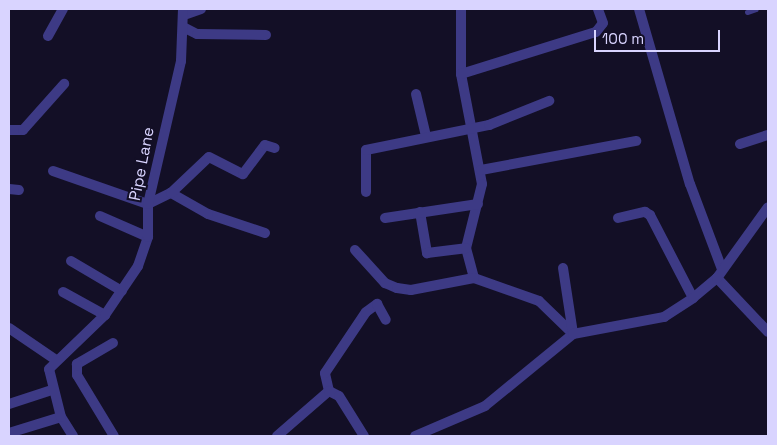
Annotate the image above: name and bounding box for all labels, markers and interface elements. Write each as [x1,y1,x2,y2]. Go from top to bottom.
scale bar [597,20,723,52]
text: 100 m [602,29,644,48]
street label: Pipe Lane [125,126,159,202]

